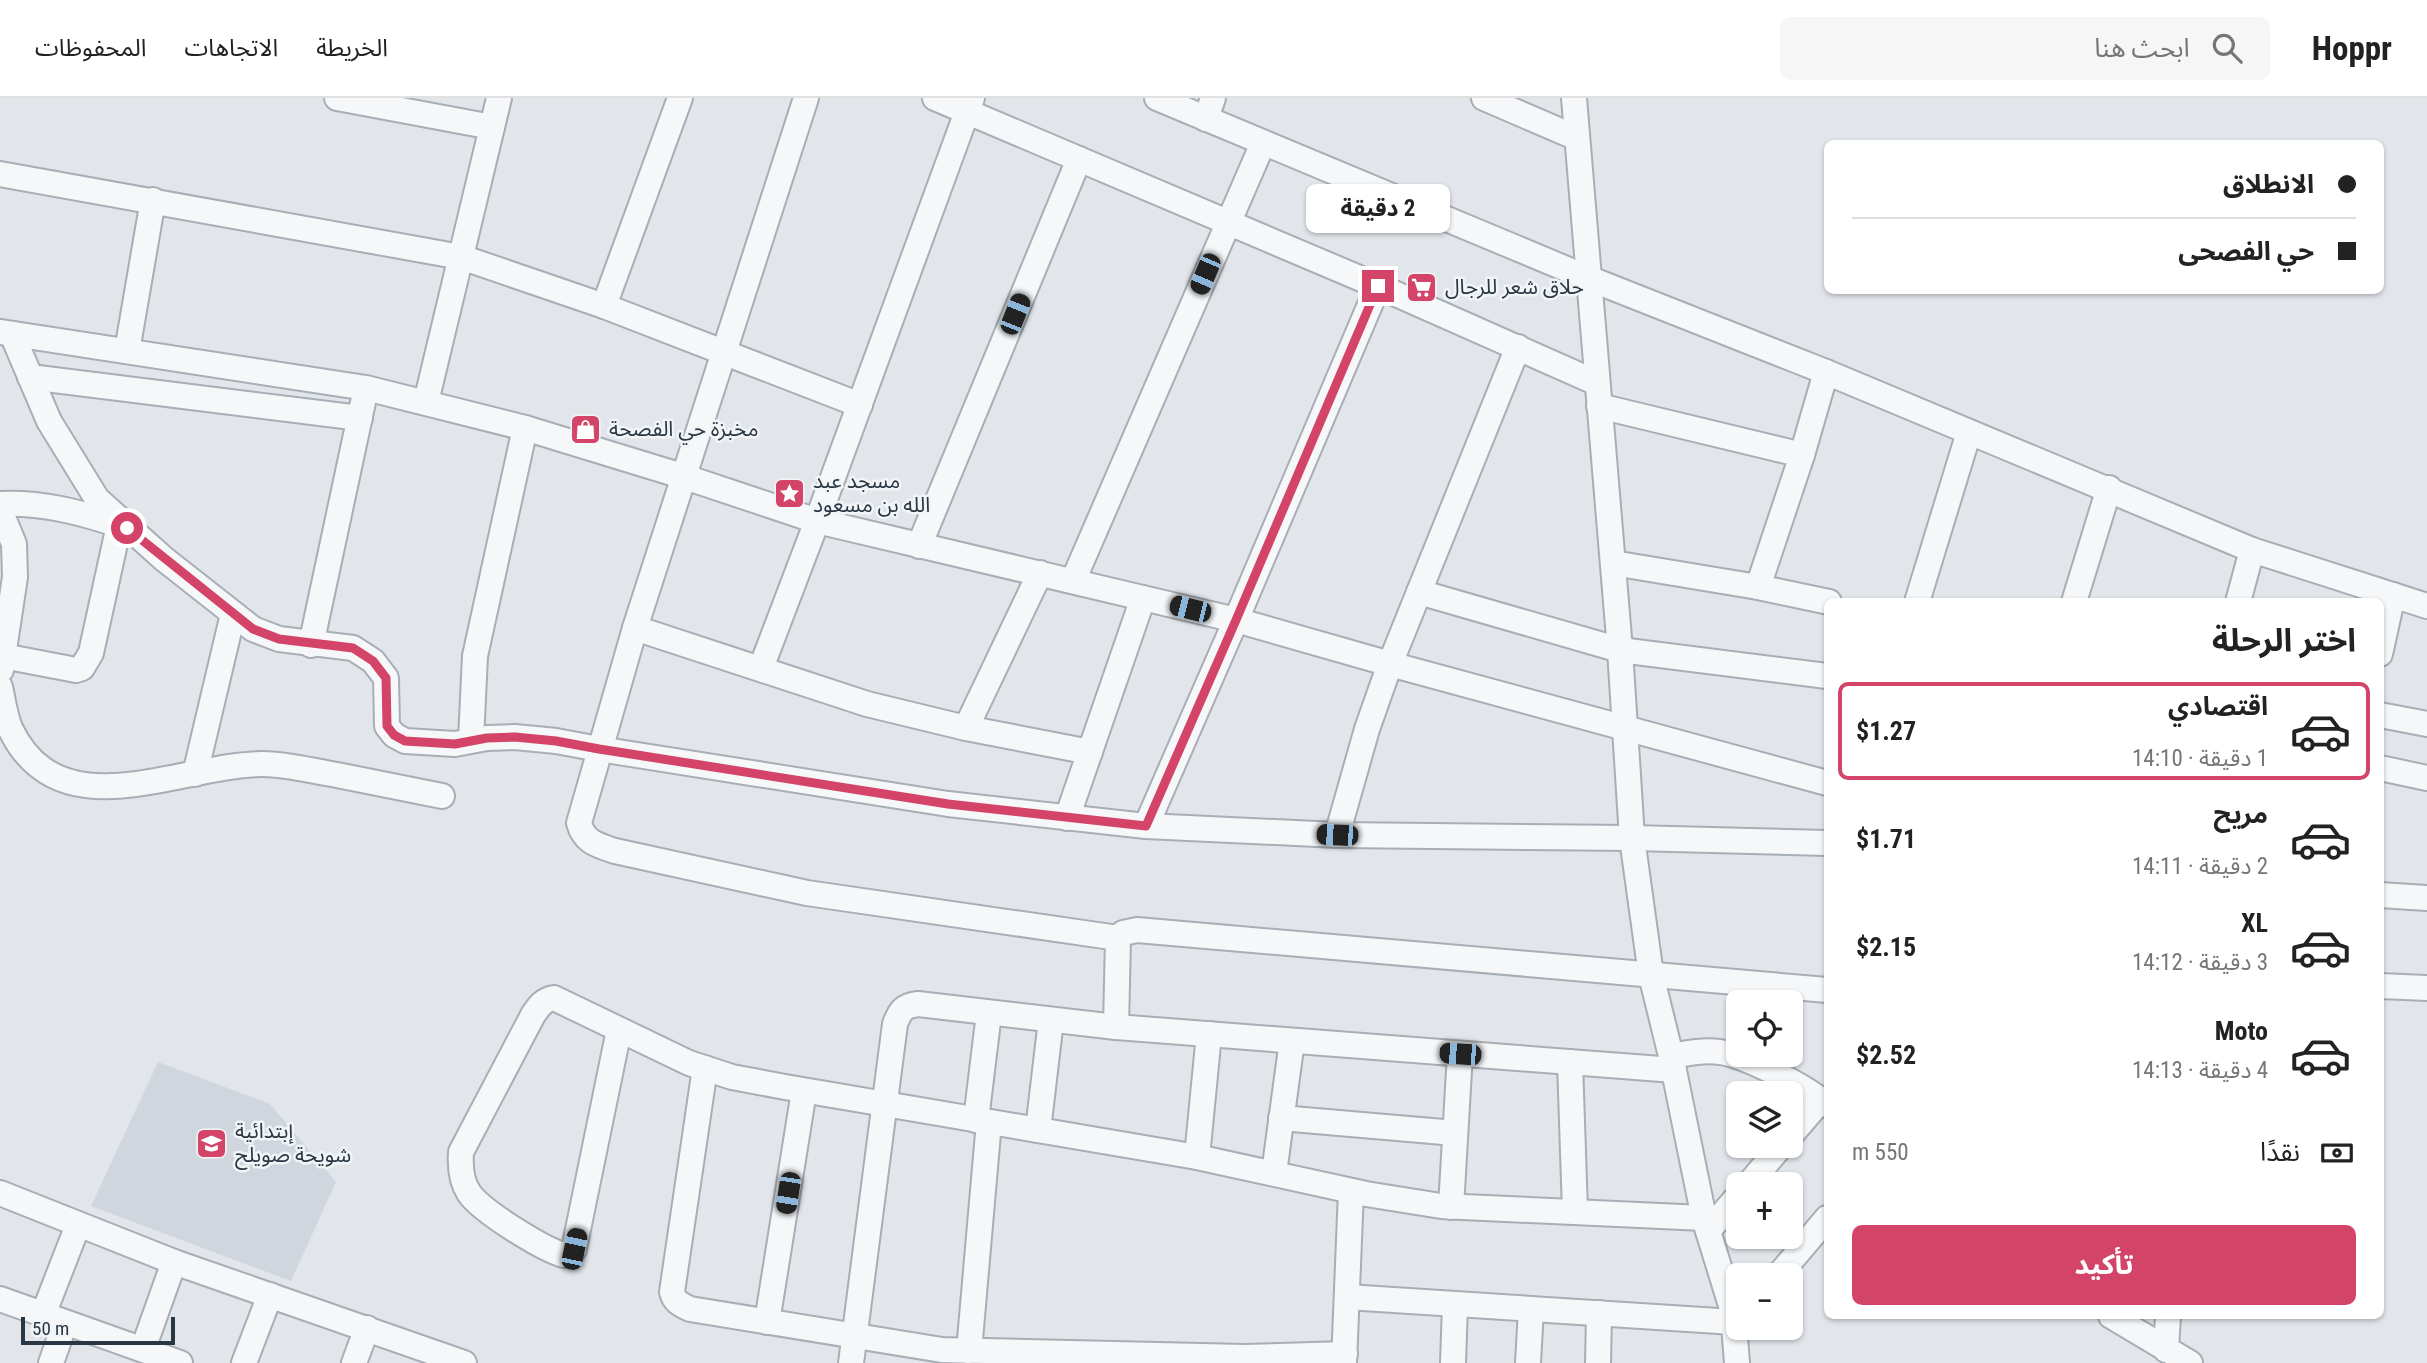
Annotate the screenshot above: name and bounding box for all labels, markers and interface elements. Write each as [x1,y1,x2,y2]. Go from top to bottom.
search box [1780,17,2270,80]
icon: search [2208,29,2246,67]
text: Hoppr [2312,29,2392,68]
text: ابحث هنا [2094,33,2190,63]
text: المحفوظات [35,34,146,62]
text: الاتجاهات [184,34,278,62]
text: الخريطة [316,34,388,62]
text: الانطلاق [2223,169,2314,199]
callout: 2 دقيقة [1306,184,1450,234]
text: 2 دقيقة [1341,195,1415,222]
text: حي الفصحى [2178,236,2314,266]
car [1188,251,1223,297]
route end [1362,270,1394,302]
supermarket icon: حلاق شعر للرجال [1405,270,1439,304]
place label: حلاق شعر للرجال [1445,275,1584,299]
car [998,291,1033,337]
shop icon: مخبزة حي الفصحة [569,412,603,446]
place label: مخبزة حي الفصحة [609,417,758,445]
place label: مسجد عبد الله بن مسعود [813,469,930,517]
place icon: مسجد عبد الله بن مسعود [773,476,807,510]
route start [111,512,143,544]
car [1168,594,1213,624]
text: اختر الرحلة [2212,621,2356,659]
text: اقتصادي [2168,691,2268,721]
icon: car [2289,700,2352,763]
text: $1.27 [1856,716,1916,746]
text: 1 دقيقة · 14:10 [2132,745,2268,772]
text: مريح [2213,799,2268,829]
icon: car [2289,808,2352,871]
car [1316,824,1359,846]
text: $1.71 [1856,824,1916,854]
text: 2 دقيقة · 14:11 [2132,853,2268,880]
text: XL [2241,908,2268,938]
icon: car [2289,916,2352,979]
text: $2.15 [1856,932,1916,962]
text: 3 دقيقة · 14:12 [2132,949,2268,976]
map controls [1726,990,1803,1340]
button: locate [1726,990,1803,1067]
text: Moto [2215,1016,2268,1046]
icon: car [2289,1024,2352,1087]
text: $2.52 [1856,1040,1916,1070]
car [1439,1042,1482,1066]
text: 4 دقيقة · 14:13 [2132,1057,2268,1084]
button: layers [1726,1081,1803,1158]
place label: إبتدائية شويحة صويلح [235,1119,351,1170]
school or university icon: إبتدائية شويحة صويلح [195,1126,229,1160]
icon: cash [2318,1134,2356,1172]
text: نقدًا [2260,1137,2300,1167]
text: 550 m [1852,1139,1909,1166]
car [775,1171,802,1215]
button: + [1726,1172,1803,1249]
button: تأكيد [1852,1225,2356,1305]
car [560,1226,589,1272]
button: − [1726,1263,1803,1340]
scale bar [21,1314,175,1346]
text: 50 m [32,1317,69,1340]

